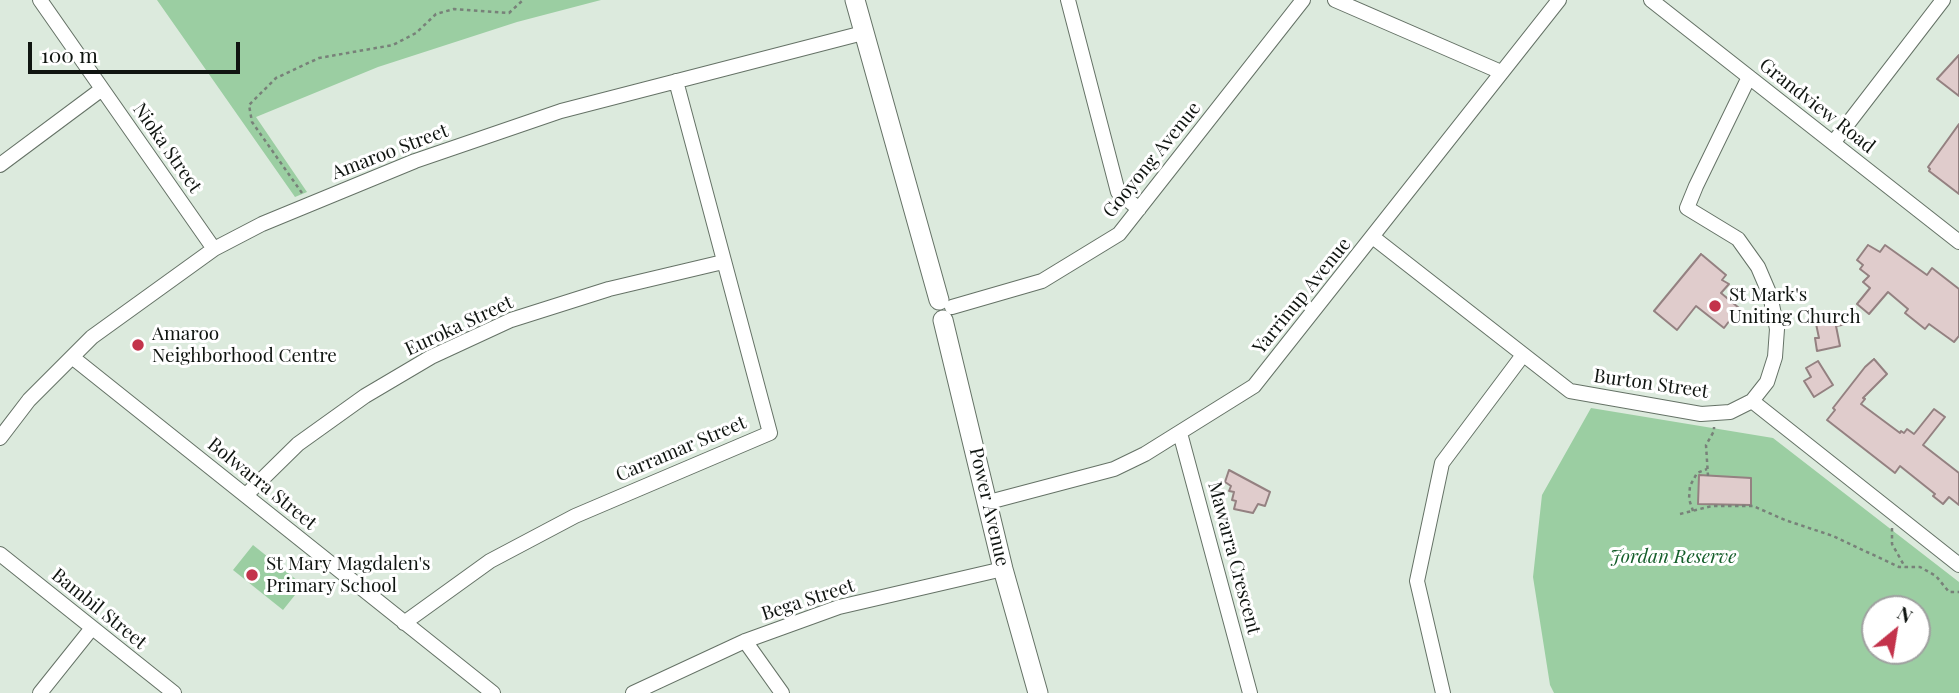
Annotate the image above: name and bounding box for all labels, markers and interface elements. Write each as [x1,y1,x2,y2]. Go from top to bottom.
scale bar [32,28,243,72]
text: 100 m [41,40,98,68]
street label: Grandview Road [1755,54,1879,158]
street label: Gooyong Avenue [1098,97,1206,223]
street label: Nioka Street [128,99,206,197]
street label: Amaroo Street [329,119,451,185]
street label: Yarrinup Avenue [1248,233,1356,359]
place label: St Mark's Uniting Church [1729,284,1861,328]
street label: Euroka Street [401,291,517,361]
marker: St Mark's Uniting Church [1707,298,1723,314]
place label: Amaroo Neighborhood Centre [152,323,337,367]
marker: Amaroo Neighborhood Centre [130,337,146,353]
street label: Burton Street [1592,365,1710,403]
street label: Carramar Street [612,411,750,487]
street label: Bolwarra Street [203,433,321,535]
street label: Power Avenue [964,445,1014,569]
street label: Mawarra Crescent [1203,479,1265,637]
park label: Jordan Reserve [1610,546,1736,568]
place label: St Mary Magdalen's Primary School [266,553,431,597]
street label: Bambil Street [47,564,151,654]
marker: St Mary Magdalen's Primary School [244,567,260,583]
street label: Bega Street [759,574,857,626]
north arrow [1861,595,1931,665]
text: N [1893,599,1918,628]

